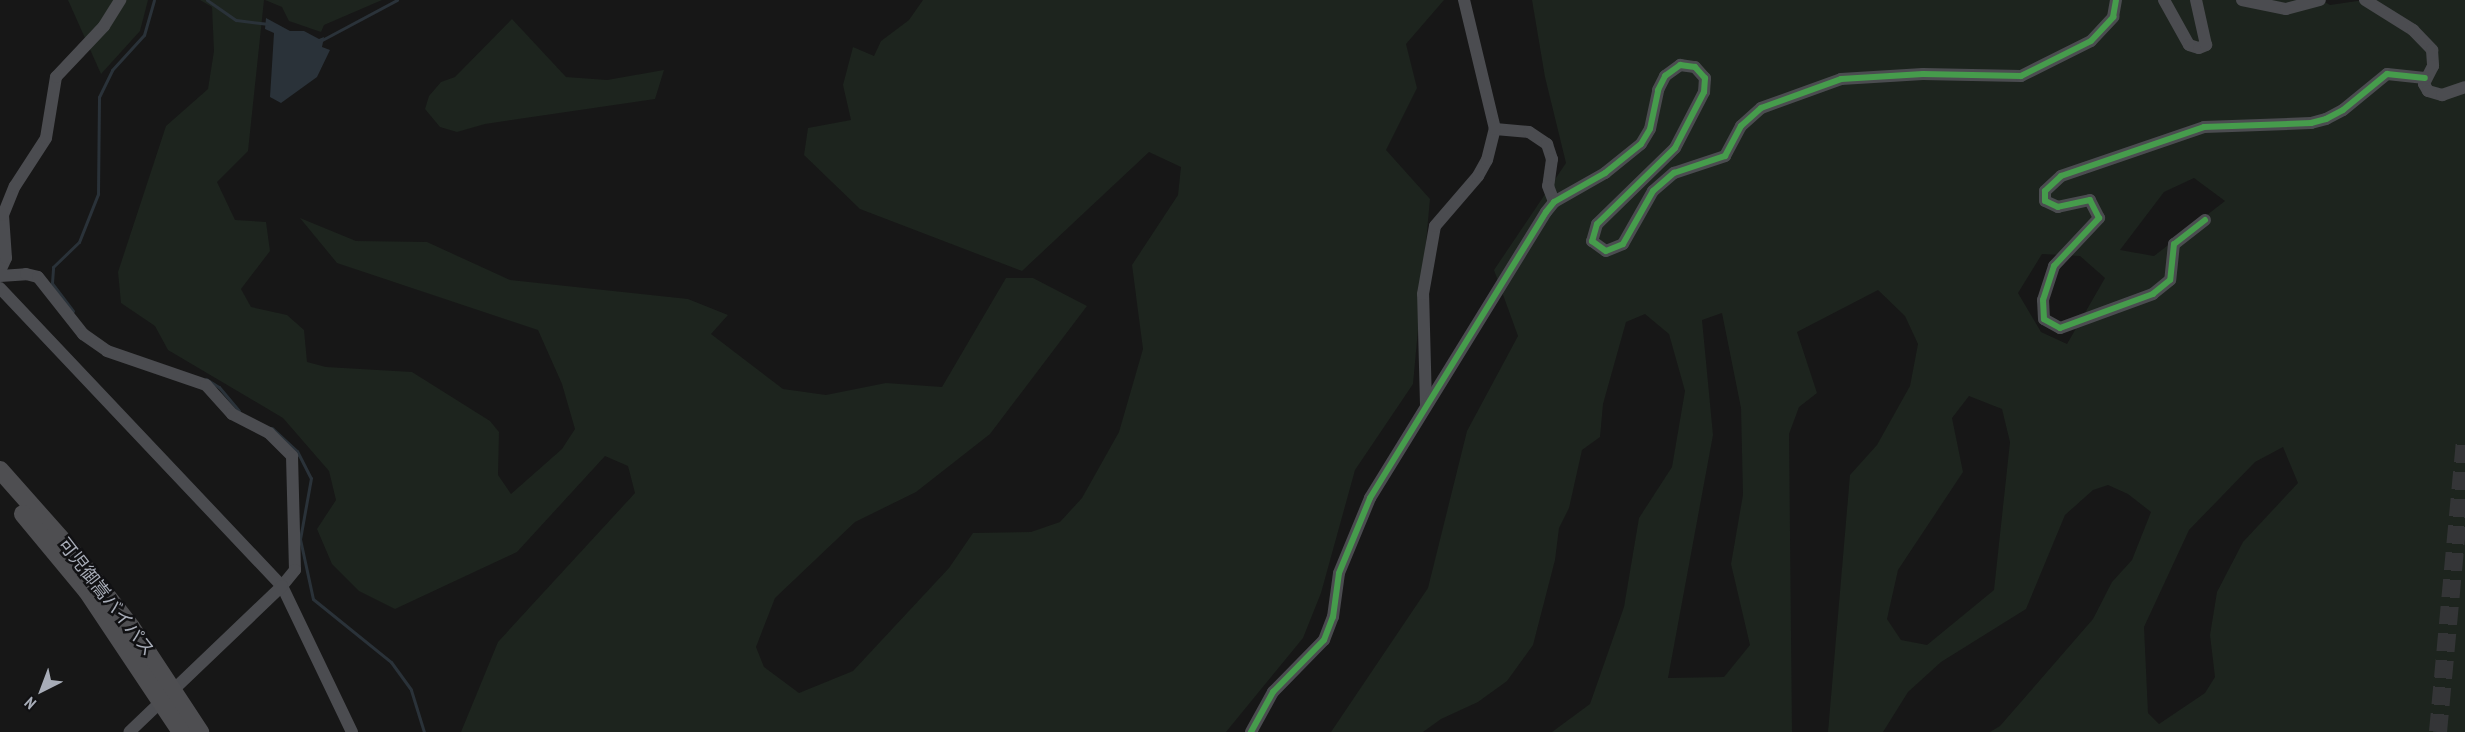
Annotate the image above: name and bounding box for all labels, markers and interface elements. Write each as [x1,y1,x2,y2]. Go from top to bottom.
street label: 可児御嵩バイパス [53,534,159,660]
north arrow [12,660,72,720]
text: N [20,693,40,714]

